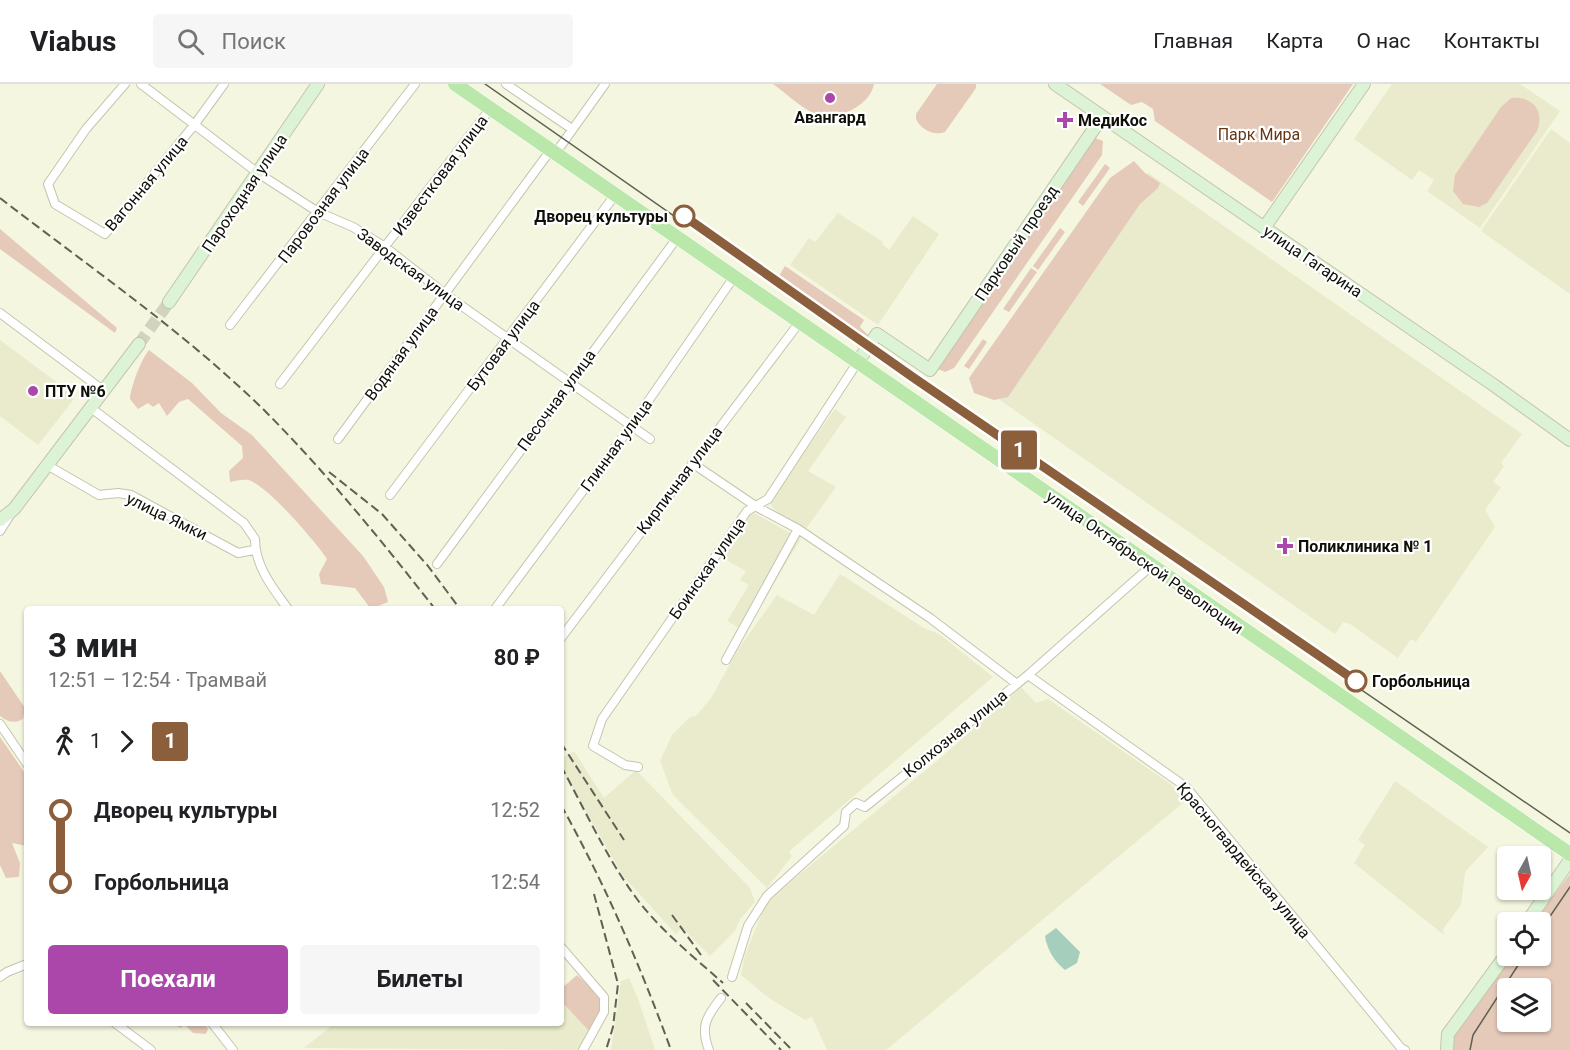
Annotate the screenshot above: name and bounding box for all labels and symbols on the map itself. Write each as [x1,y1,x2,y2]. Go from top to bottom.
marker: Авангард [823,91,837,105]
place label: Авангард [794,108,866,127]
marker: МедиКос [1056,111,1074,129]
place label: МедиКос [1078,111,1147,130]
street label: Известковая улица [389,112,492,239]
park label: Парк Мира [1218,125,1300,144]
street label: Пароходная улица [198,130,291,256]
street label: Вагонная улица [101,132,192,235]
street label: Паровозная улица [274,144,373,267]
street label: Парковый проезд [971,182,1062,305]
marker: Дворец культуры [673,205,695,227]
place label: Дворец культуры [534,207,668,226]
street label: улица Гагарина [1260,221,1366,302]
street label: Заводская улица [353,224,468,315]
street label: Бутовая улица [463,296,544,394]
street label: Водяная улица [361,303,442,404]
street label: Песочная улица [513,346,600,455]
place label: ПТУ №6 [45,382,106,401]
marker: ПТУ №6 [26,384,40,398]
street label: Глинная улица [577,395,656,495]
street label: Кирпичная улица [633,423,726,538]
line badge: 1 [1000,430,1038,470]
street label: улица Октябрьской Революции [1042,487,1247,638]
street label: улица Ямки [123,489,210,544]
street label: Боинская улица [665,514,750,623]
marker: Поликлиника № 1 [1276,537,1294,555]
place label: Поликлиника № 1 [1298,537,1433,556]
marker: Горбольница [1345,670,1367,692]
place label: Горбольница [1372,672,1471,691]
street label: Колхозная улица [900,686,1011,781]
street label: Красногвардейская улица [1173,778,1314,942]
north arrow [1497,846,1551,900]

